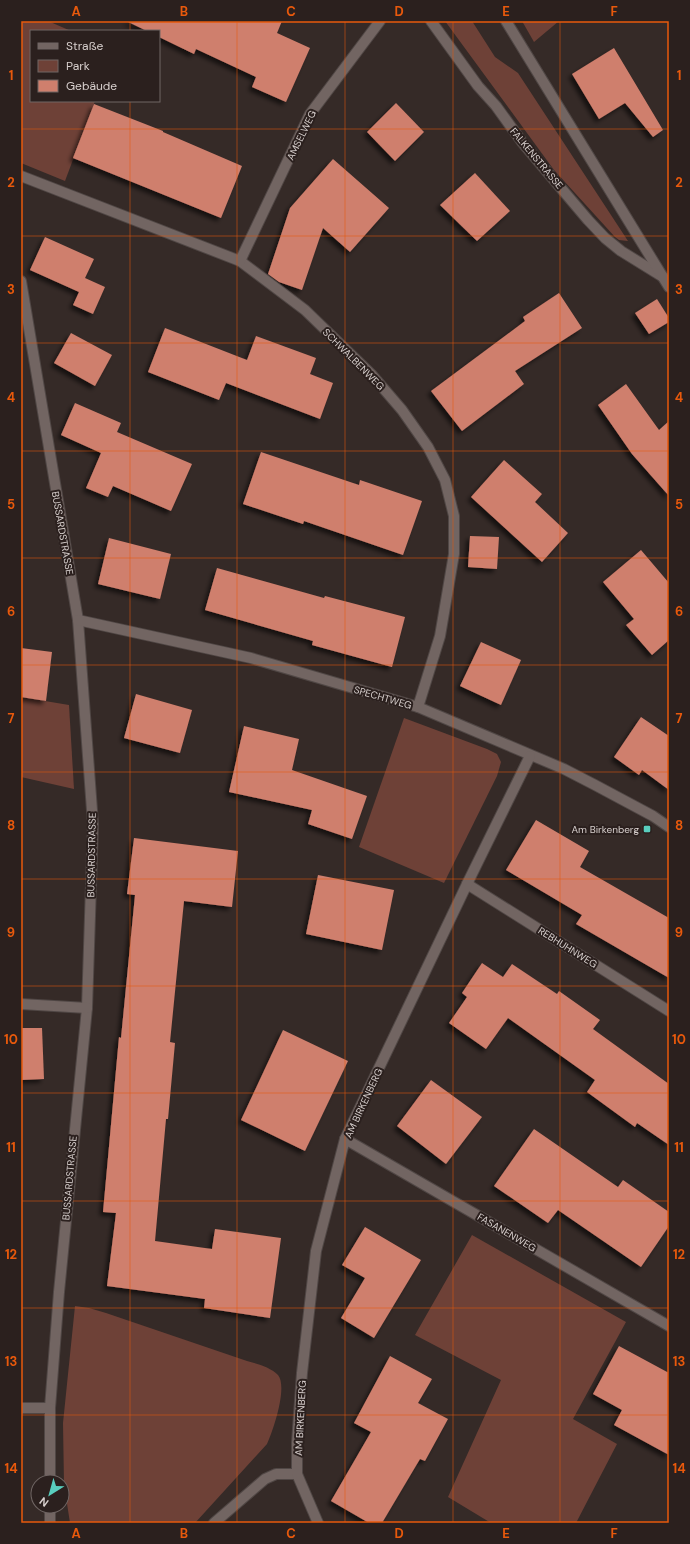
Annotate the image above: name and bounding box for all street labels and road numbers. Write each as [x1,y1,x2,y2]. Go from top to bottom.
street label: AMSELWEG [284,108,319,162]
street label: FALKENSTRASSE [507,125,566,192]
street label: SCHWALBENWEG [320,326,387,393]
street label: BUSSARDSTRASSE [49,490,76,576]
street label: SPECHTWEG [352,683,413,712]
street label: BUSSARDSTRASSE [84,812,99,897]
street label: REBHUHNWEG [536,924,600,971]
street label: AM BIRKENBERG [342,1066,385,1140]
street label: BUSSARDSTRASSE [59,1135,80,1221]
street label: FASANENWEG [475,1210,539,1255]
street label: AM BIRKENBERG [292,1380,309,1456]

